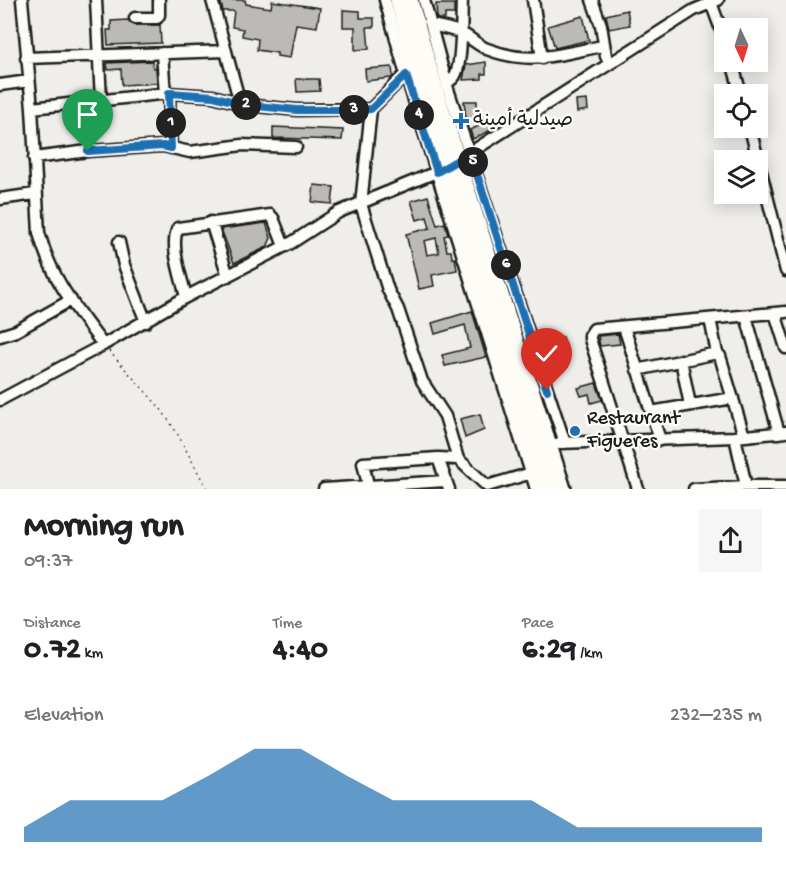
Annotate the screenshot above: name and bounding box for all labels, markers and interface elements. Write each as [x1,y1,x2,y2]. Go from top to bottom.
north arrow [714,18,768,72]
map controls [714,18,768,204]
button: locate [714,84,768,138]
pin [62,89,113,151]
pin: 2 [231,90,261,120]
text: 2 [242,95,250,114]
pin: 3 [339,95,369,125]
icon: arrive [71,98,104,131]
text: 3 [350,100,358,119]
pin: 4 [404,100,434,130]
text: 4 [415,105,423,124]
place label: صيدلية أمينة [473,107,573,133]
pin: 1 [156,108,186,138]
text: 1 [168,113,174,132]
marker: صيدلية أمينة [454,114,468,128]
pin: 5 [458,147,488,177]
button: layers [714,150,768,204]
text: 5 [469,152,477,171]
pin: 6 [491,250,521,280]
text: 6 [502,255,510,274]
pin [521,328,572,390]
icon: check [530,337,563,370]
place label: Restaurant Figueres [586,408,682,454]
marker: Restaurant Figueres [568,424,582,438]
text: Morning run [24,509,184,547]
button: share [699,509,762,572]
text: 09:37 [24,551,72,574]
text: Distance [24,615,81,634]
text: Time [273,615,302,634]
text: Pace [522,615,553,634]
text: 0.72 [24,634,81,669]
text: 4:40 [273,634,328,669]
text: 6:29 [522,634,576,669]
text: km [81,645,103,664]
text: /km [576,645,603,664]
text: Elevation [24,705,104,728]
text: 232–235 m [670,705,762,728]

